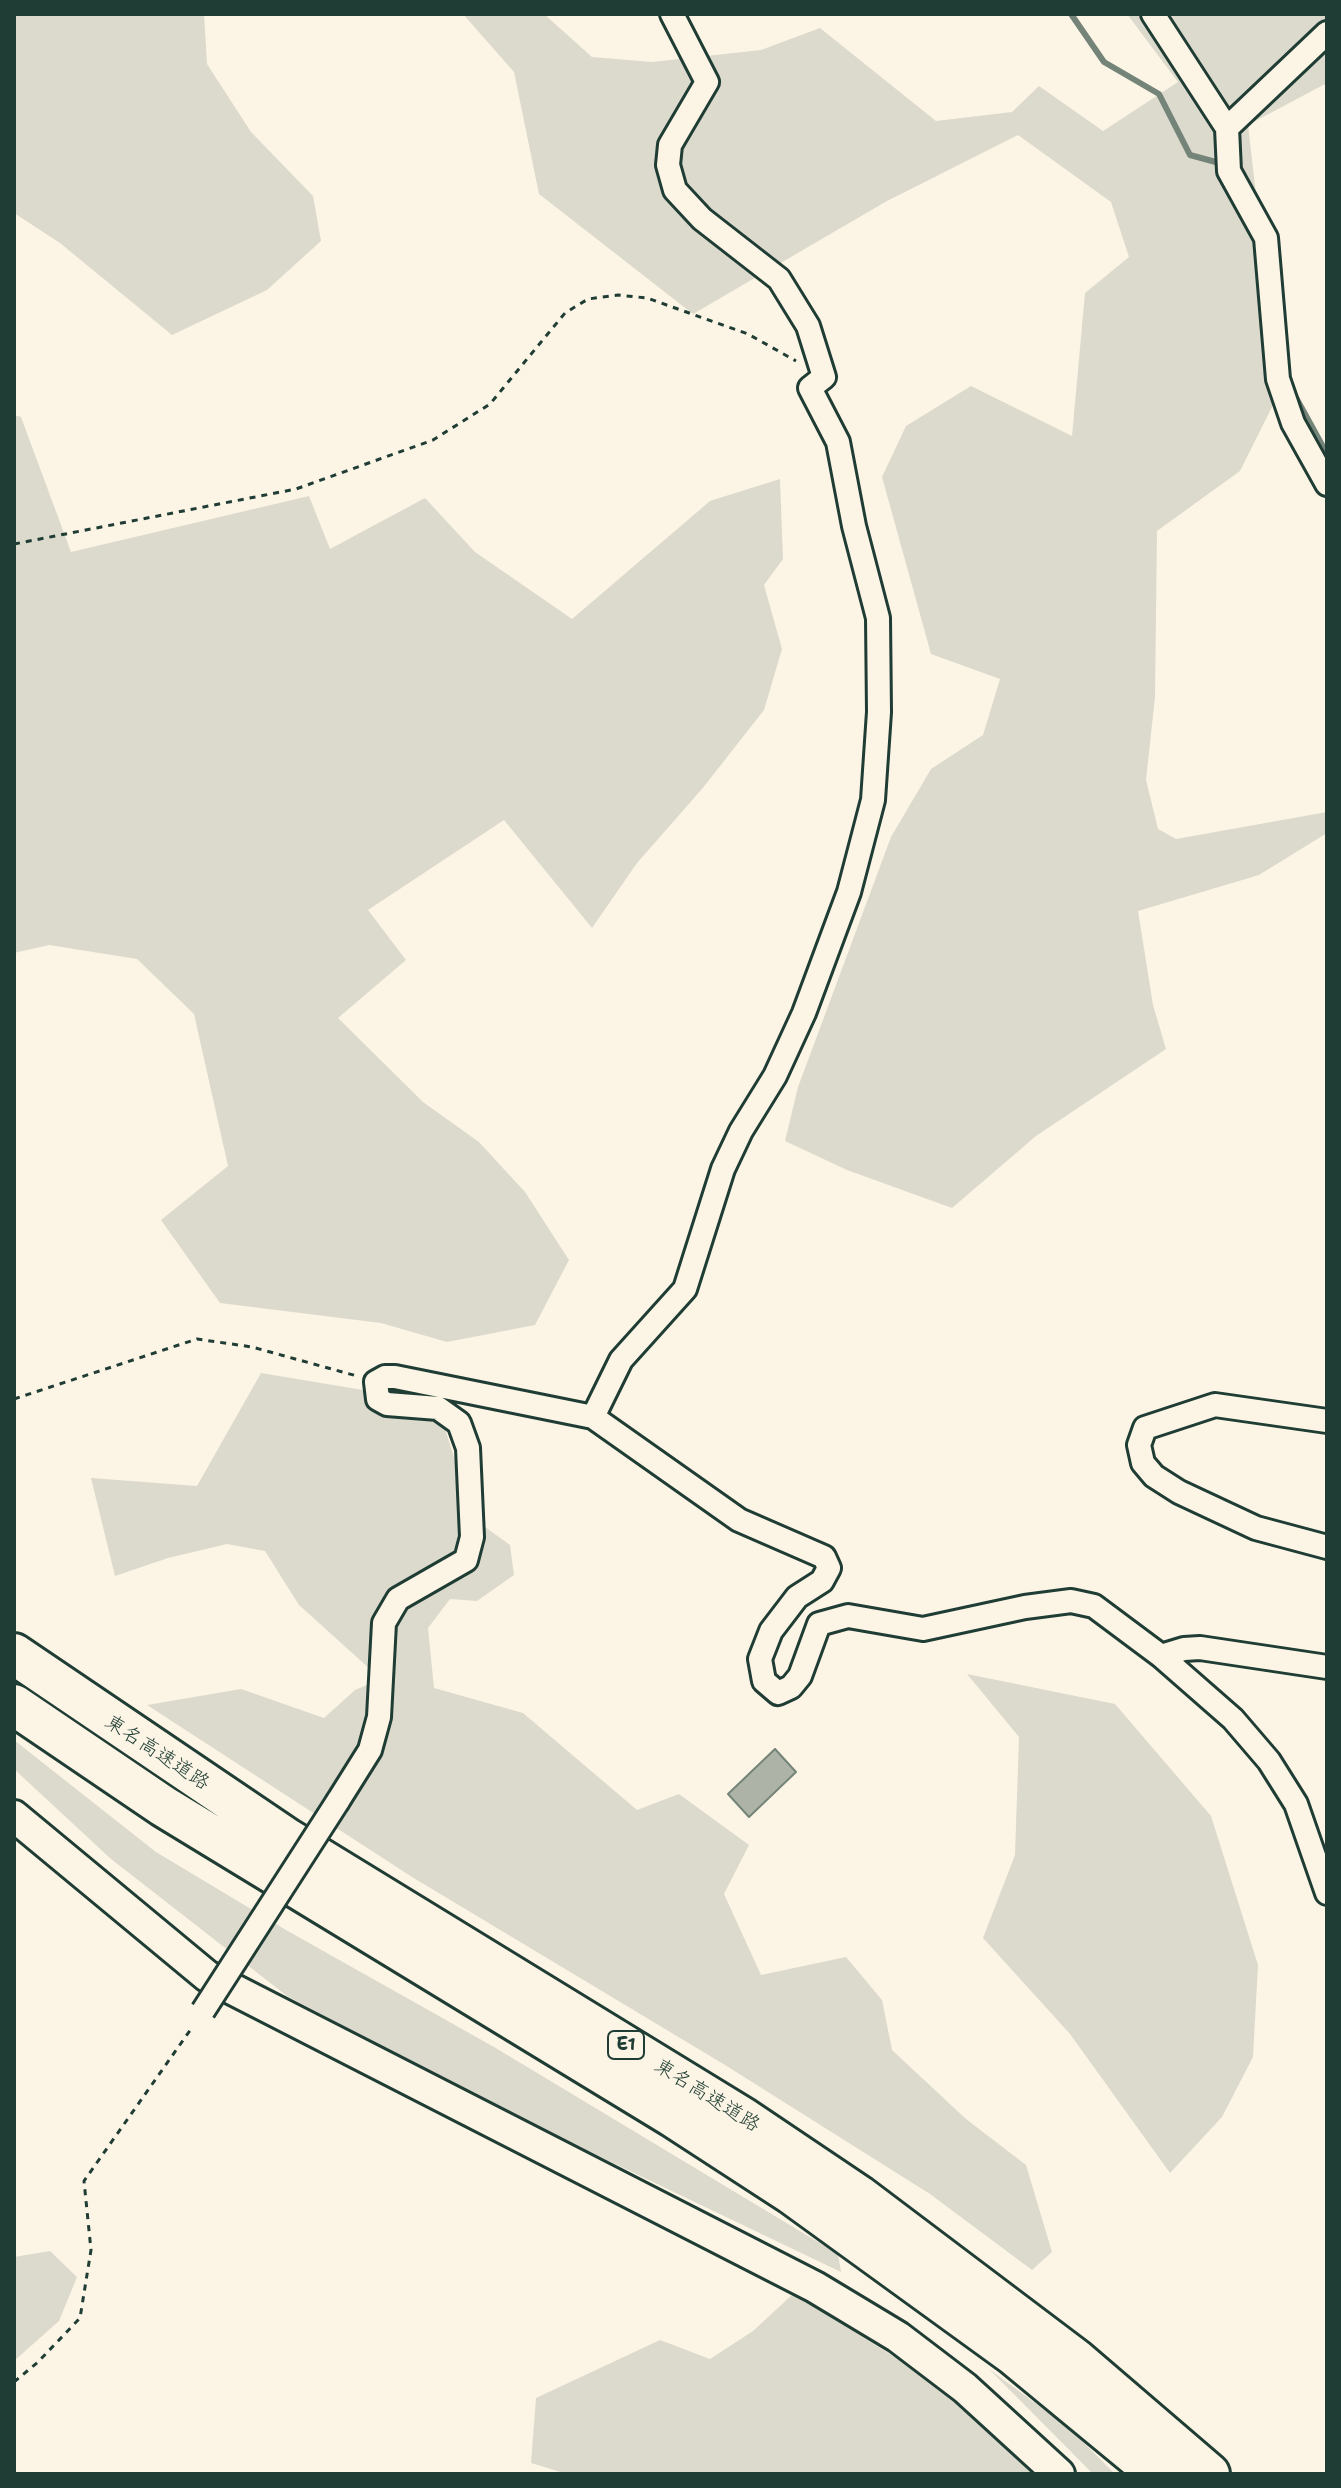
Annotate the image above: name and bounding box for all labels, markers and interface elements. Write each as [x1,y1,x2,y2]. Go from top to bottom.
street label: 東名高速道路 [100,1710,214,1796]
road number: E1 [608,2031,644,2059]
street label: 東名高速道路 [650,2054,764,2138]

